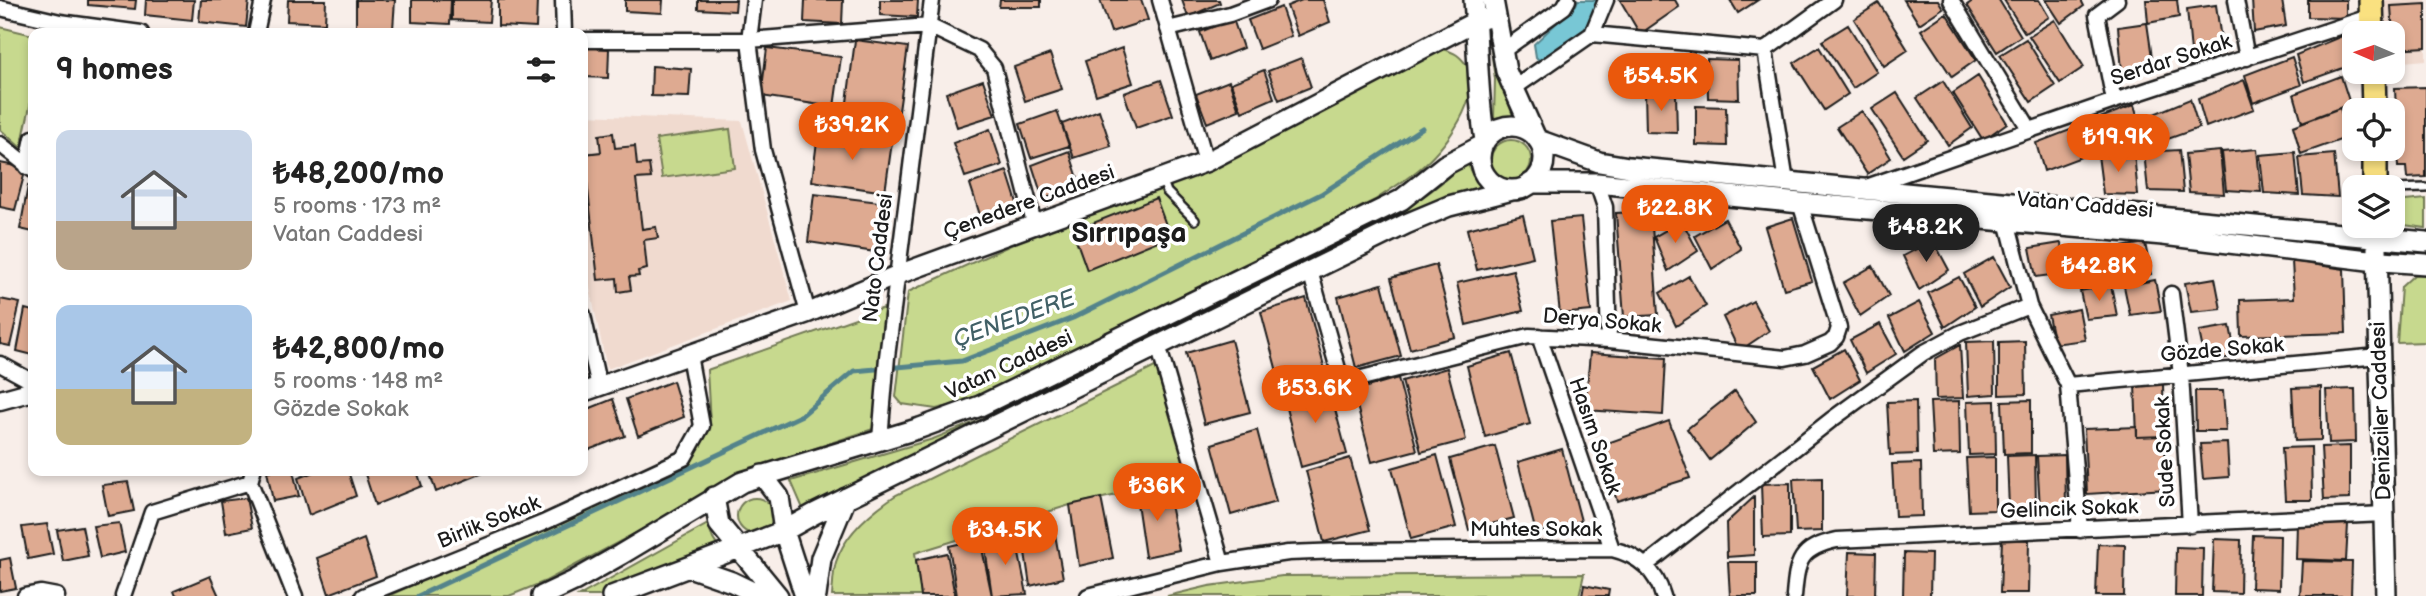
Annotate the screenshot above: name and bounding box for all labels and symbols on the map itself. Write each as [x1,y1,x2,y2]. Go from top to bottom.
north arrow [2342,21,2404,84]
street label: Serdar Sokak [2107,28,2235,91]
pin: ₺54.5K [1604,54,1718,113]
pin: ₺39.2K [795,102,909,162]
pin: ₺19.9K [2061,114,2175,174]
street label: Çenedere Caddesi [940,159,1118,245]
pin: ₺22.8K [1618,186,1732,245]
street label: Vatan Caddesi [2016,187,2154,223]
street label: Nato Caddesi [858,192,898,324]
pin: ₺48.2K [1869,204,1983,264]
district label: Sırrıpaşa [1071,217,1187,250]
pin: ₺42.8K [2042,244,2156,303]
water label: ÇENEDERE [949,283,1080,354]
street label: Derya Sokak [1542,303,1663,339]
street label: Denizciler Caddesi [2365,321,2397,501]
street label: Vatan Caddesi [942,325,1076,405]
street label: Gözde Sokak [2159,332,2285,368]
pin: ₺53.6K [1258,366,1372,425]
street label: Hasım Sokak [1563,374,1627,498]
street label: Sude Sokak [2150,395,2180,508]
pin: ₺36K [1116,463,1198,523]
street label: Birlik Sokak [434,490,545,554]
street label: Gelincik Sokak [2000,494,2139,524]
pin: ₺34.5K [948,508,1062,567]
street label: Muhtes Sokak [1470,517,1603,542]

